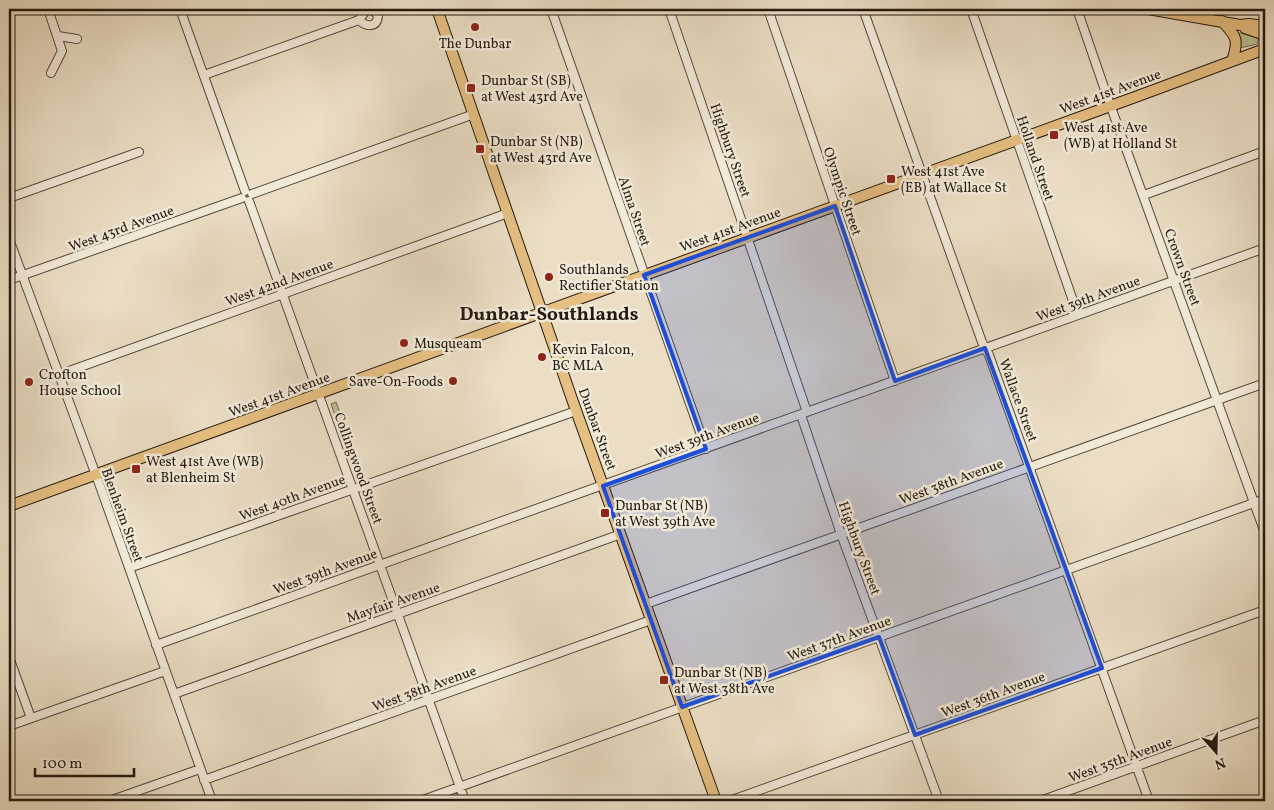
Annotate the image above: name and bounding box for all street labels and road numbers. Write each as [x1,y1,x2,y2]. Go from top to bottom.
street label: West 41st Avenue [1057,65,1164,120]
street label: Highbury Street [705,101,755,200]
street label: Holland Street [1011,113,1058,204]
street label: Olympic Street [818,145,866,238]
street label: Alma Street [613,174,654,249]
street label: West 43rd Avenue [66,201,177,257]
street label: West 41st Avenue [677,203,784,258]
street label: Crown Street [1159,226,1204,309]
street label: West 42nd Avenue [223,255,337,312]
street label: West 39th Avenue [1034,272,1143,327]
street label: Wallace Street [994,356,1042,445]
street label: West 41st Avenue [226,368,333,423]
street label: Dunbar Street [573,386,620,473]
street label: West 39th Avenue [653,409,762,464]
street label: Collingwood Street [329,410,387,527]
street label: West 38th Avenue [897,455,1007,510]
street label: Blenheim Street [96,466,147,565]
street label: West 40th Avenue [237,470,349,526]
street label: Highbury Street [833,499,884,598]
street label: West 39th Avenue [271,545,380,600]
street label: Mayfair Avenue [344,578,443,628]
street label: West 37th Avenue [785,612,894,667]
street label: West 38th Avenue [370,662,480,717]
street label: West 36th Avenue [939,668,1048,723]
street label: West 35th Avenue [1066,733,1175,788]

